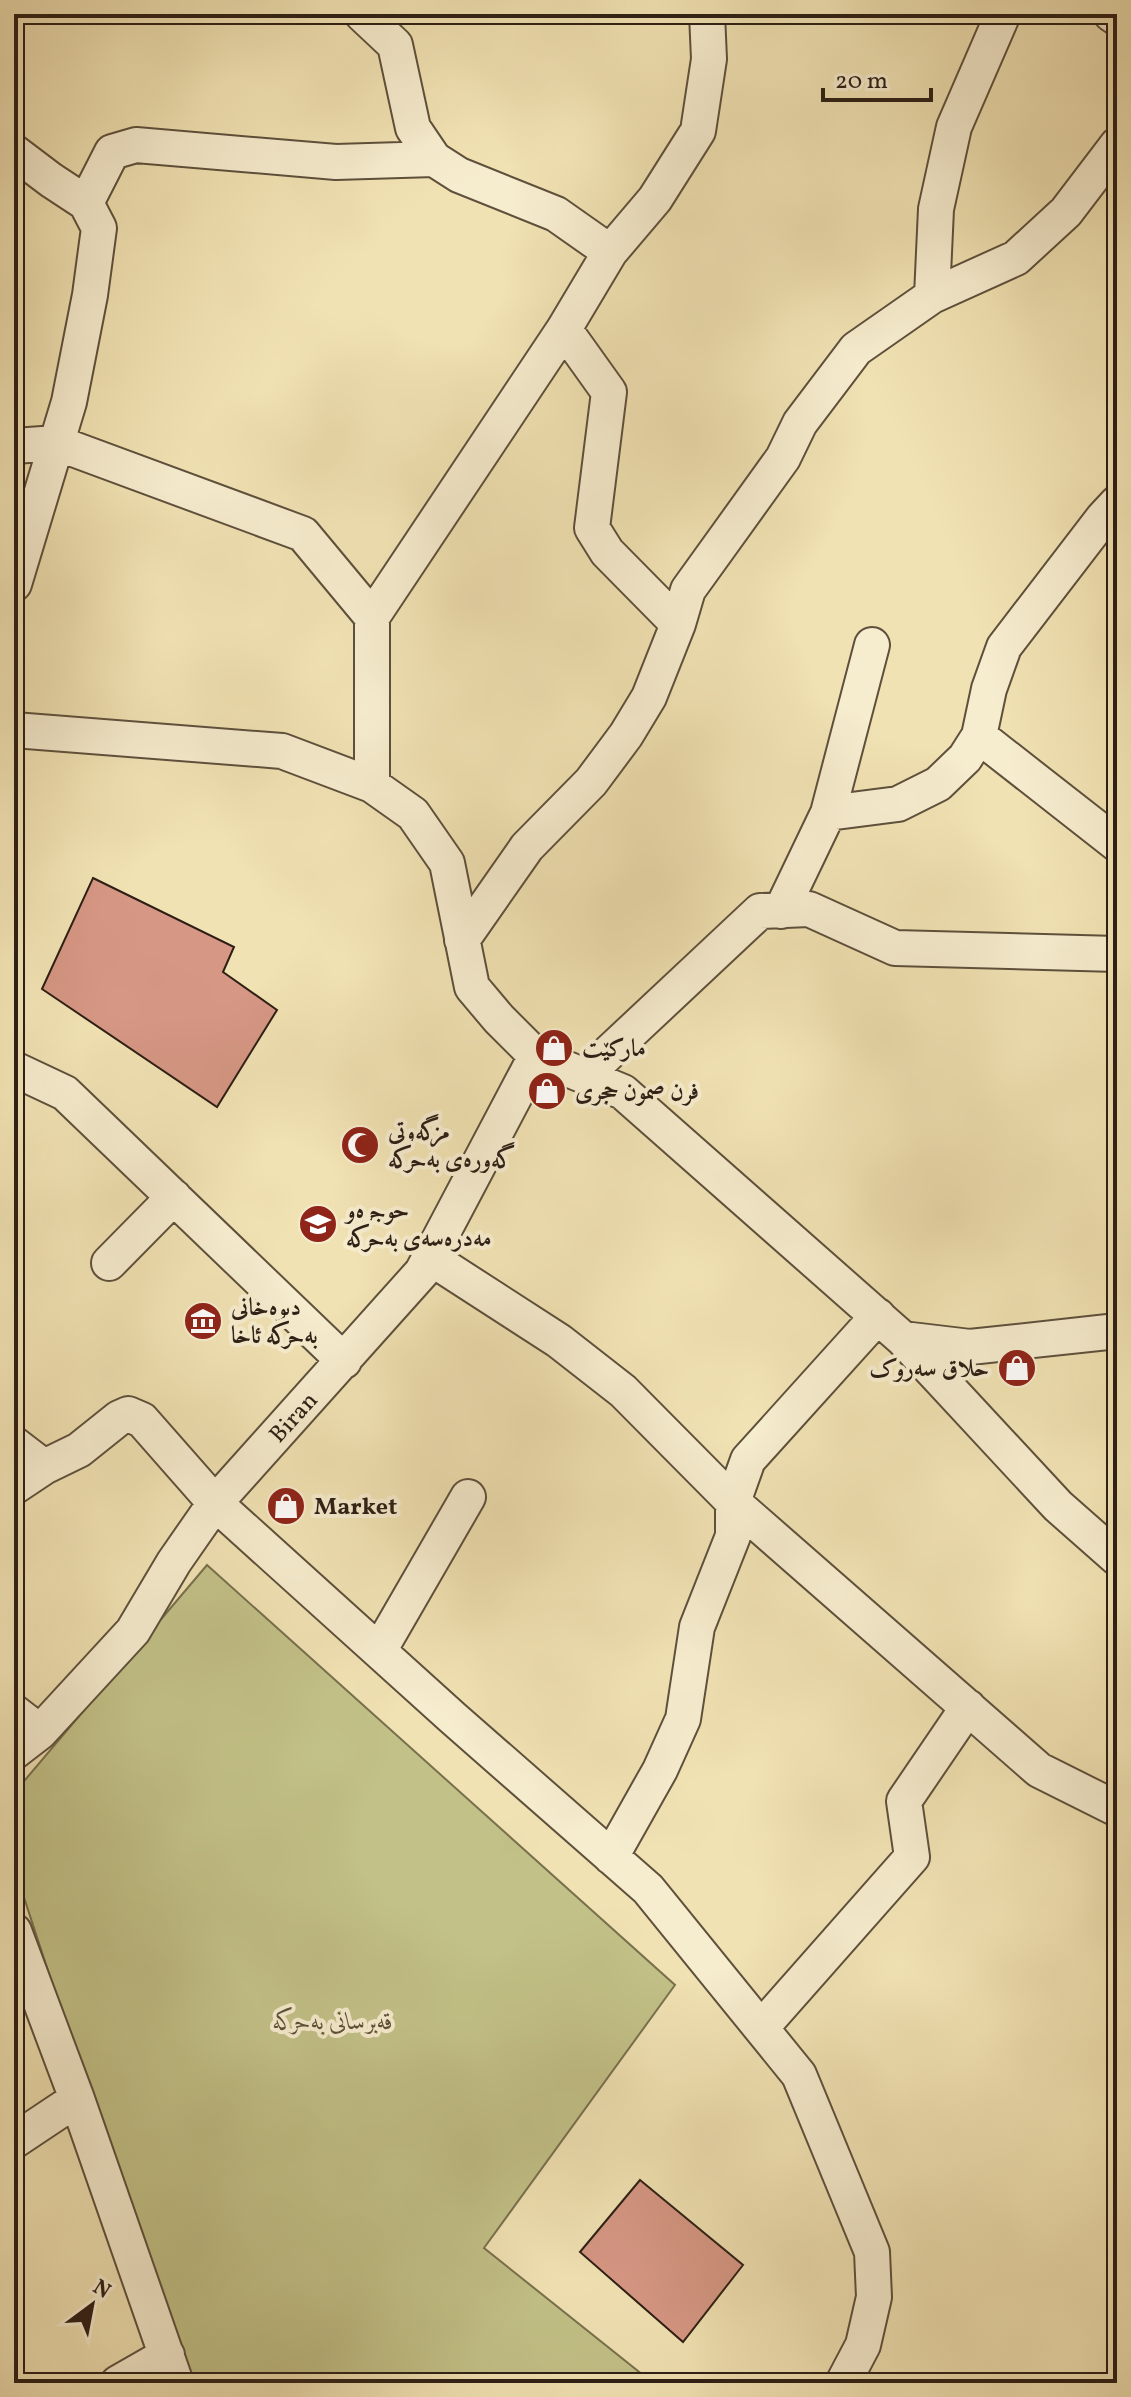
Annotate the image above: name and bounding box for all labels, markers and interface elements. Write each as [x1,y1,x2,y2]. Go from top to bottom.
scale bar [823,52,931,102]
text: 20 m [835,65,888,99]
shop icon: مارکێت [533,1027,575,1069]
place label: مارکێت [582,1033,646,1067]
shop icon: فرن صمون حجری [526,1070,568,1112]
place label: فرن صمون حجری [575,1076,699,1110]
place label: مزگەوتی گەورەی بەحرکە [387,1113,515,1178]
mosque icon: مزگەوتی گەورەی بەحرکە [339,1124,381,1166]
place label: حوجره‌و مه‌دره‌سه‌ی به‌حرکه [343,1195,491,1257]
school or university icon: حوجره‌و مه‌دره‌سه‌ی به‌حرکه [297,1203,339,1245]
place label: دیوەخانی بەحرکە ئاخا [230,1292,318,1354]
museum icon: دیوەخانی بەحرکە ئاخا [182,1300,224,1342]
shop icon: حلاق سەروک [996,1347,1038,1389]
place label: حلاق سەروک [869,1353,989,1387]
street label: Biran [262,1385,327,1451]
shop icon: Market [265,1485,307,1527]
place label: Market [314,1491,397,1525]
park label: قەبرسانی بەحرکە [273,2006,393,2040]
north arrow [52,2265,132,2345]
text: N [86,2273,116,2308]

